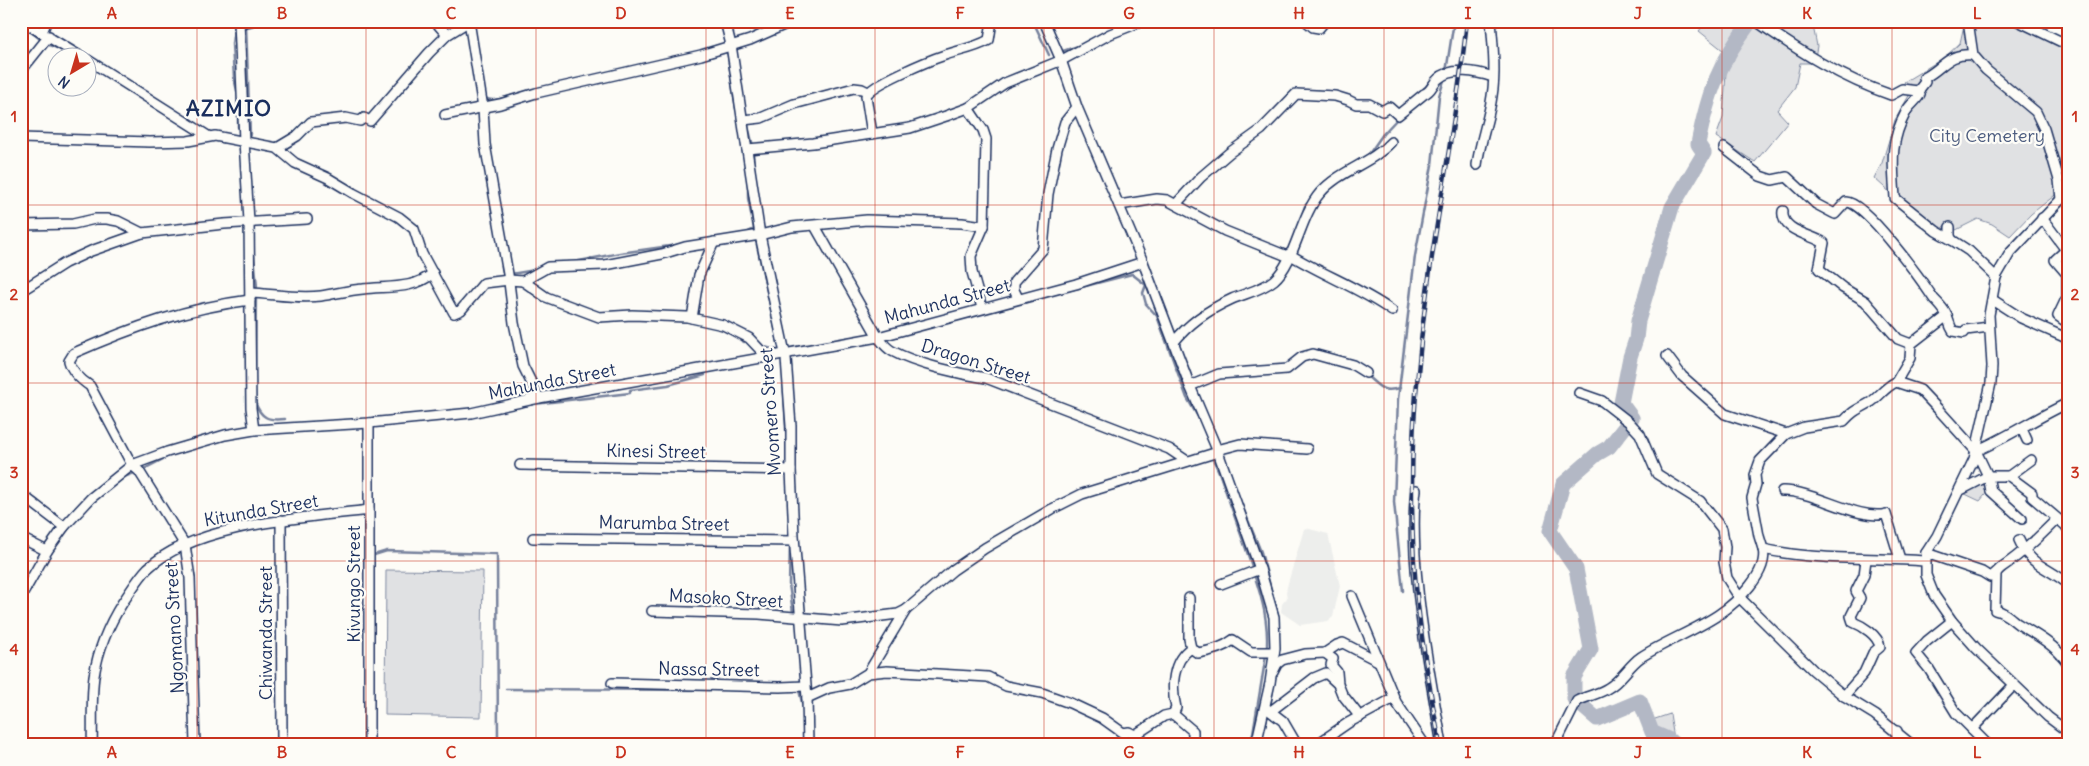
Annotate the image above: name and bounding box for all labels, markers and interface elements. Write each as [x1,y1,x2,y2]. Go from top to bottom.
text: A [107,3,117,23]
text: B [277,3,288,23]
text: C [446,3,457,23]
text: D [615,3,627,23]
text: E [785,3,795,23]
text: F [955,3,965,23]
text: G [1123,3,1135,23]
text: H [1293,3,1305,23]
text: I [1465,3,1472,23]
text: J [1634,3,1643,23]
text: K [1802,3,1812,23]
text: L [1973,3,1982,23]
north arrow [48,48,98,98]
text: N [55,72,73,92]
district label: AZIMIO [186,94,272,122]
text: 1 [11,106,17,126]
text: 1 [2072,106,2078,126]
park label: City Cemetery [1929,124,2045,147]
street label: Mahunda Street [882,273,1012,329]
text: 2 [10,284,19,304]
text: 2 [2071,284,2080,304]
street label: Dragon Street [919,333,1033,389]
street label: Mvomero Street [754,347,786,477]
street label: Mahunda Street [486,357,618,405]
street label: Kinesi Street [606,439,706,463]
text: 3 [9,462,19,482]
text: 3 [2070,462,2080,482]
street label: Kitunda Street [202,489,320,531]
street label: Marumba Street [598,510,730,536]
street label: Kivungo Street [342,525,365,643]
street label: Ngomano Street [159,562,189,694]
street label: Chiwanda Street [254,566,277,700]
street label: Masoko Street [668,584,784,612]
text: 4 [9,639,19,659]
text: 4 [2070,639,2080,659]
street label: Nassa Street [658,657,760,681]
text: A [107,742,117,762]
text: B [277,742,288,762]
text: C [446,742,457,762]
text: D [615,742,627,762]
text: E [785,742,795,762]
text: F [955,742,965,762]
text: G [1123,742,1135,762]
text: H [1293,742,1305,762]
text: I [1465,742,1472,762]
text: J [1634,742,1643,762]
text: K [1802,742,1812,762]
text: L [1973,742,1982,762]

